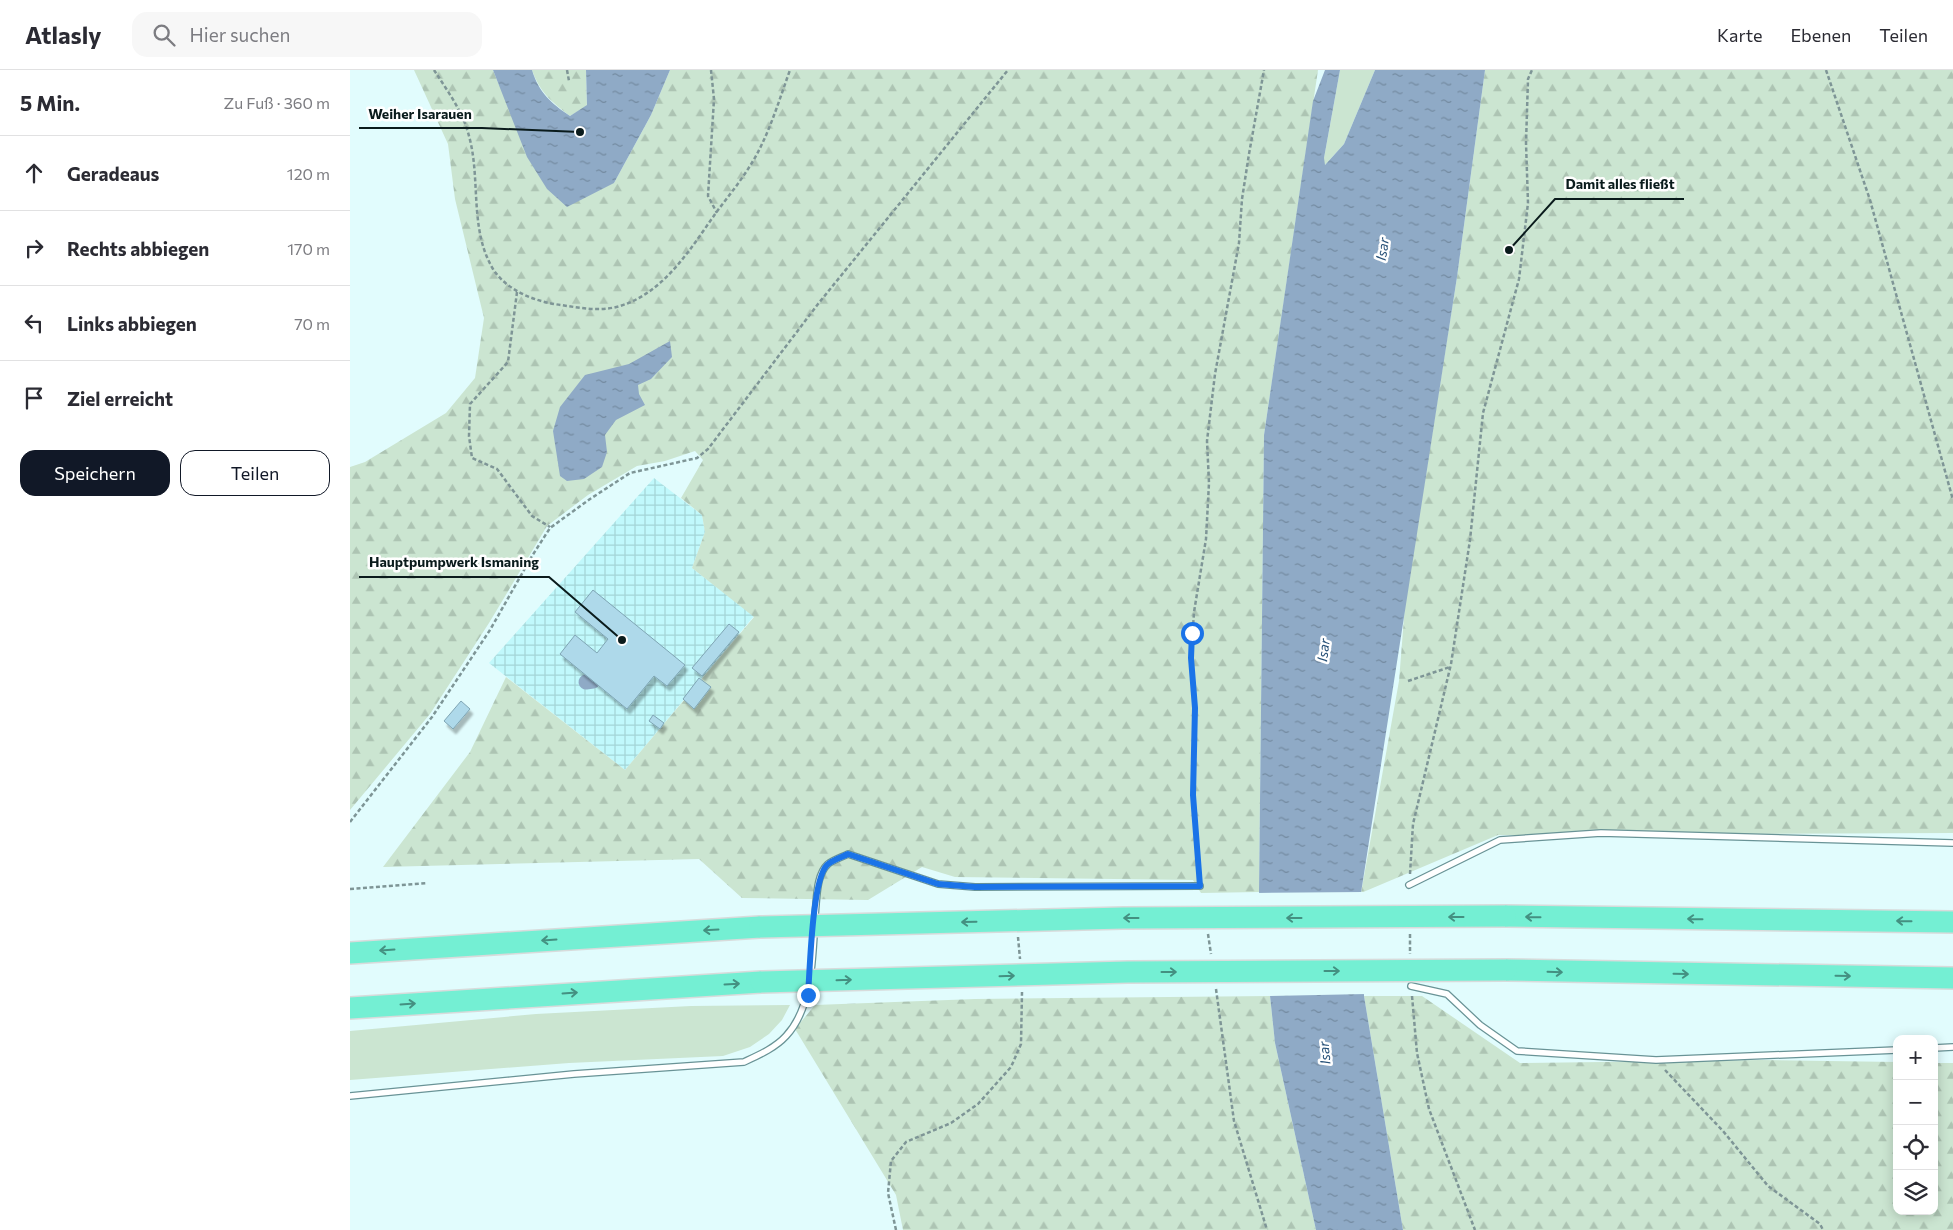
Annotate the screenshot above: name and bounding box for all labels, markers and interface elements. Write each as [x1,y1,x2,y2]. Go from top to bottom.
search box [132,12,482,57]
text: Atlasly [25,20,102,49]
icon: search [150,21,178,49]
text: Hier suchen [190,23,290,46]
text: Karte [1717,24,1762,46]
text: Ebenen [1790,24,1851,46]
text: Teilen [1879,24,1928,46]
text: 5 Min. [20,90,80,115]
text: Zu Fuß · 360 m [223,93,330,112]
callout: Weiher Isarauen [359,99,482,128]
text: Weiher Isarauen [368,105,472,122]
icon: ahead [20,159,48,187]
text: Geradeaus [67,162,159,185]
text: 120 m [287,164,330,183]
callout: Damit alles fließt [1555,170,1684,199]
text: Damit alles fließt [1565,175,1675,192]
icon: right [20,234,48,262]
water label: Isar [1372,236,1392,262]
text: Rechts abbiegen [67,237,209,260]
text: 170 m [287,239,330,258]
icon: left [20,309,48,337]
text: Links abbiegen [67,312,197,335]
text: 70 m [294,314,330,333]
icon: arrive [20,384,48,412]
text: Ziel erreicht [67,387,173,410]
button: Speichern [20,450,170,496]
button: Teilen [180,450,330,496]
callout: Hauptpumpwerk Ismaning [359,548,549,577]
text: Hauptpumpwerk Ismaning [369,553,539,570]
route start [1181,622,1204,645]
water label: Isar [1313,637,1333,663]
one-way arrow [1448,912,1464,922]
one-way arrow [1525,912,1542,922]
one-way arrow [1286,913,1302,923]
one-way arrow [1123,914,1139,923]
one-way arrow [1688,914,1704,924]
one-way arrow [961,917,977,927]
one-way arrow [1897,917,1913,926]
one-way arrow [703,925,719,934]
one-way arrow [541,935,557,945]
one-way arrow [379,946,395,955]
one-way arrow [1324,966,1340,976]
one-way arrow [1161,967,1177,977]
one-way arrow [1546,967,1562,976]
one-way arrow [1672,969,1688,979]
one-way arrow [999,971,1015,980]
one-way arrow [1834,971,1851,981]
one-way arrow [836,975,852,985]
one-way arrow [724,979,740,988]
route end [797,984,820,1007]
one-way arrow [562,989,578,998]
one-way arrow [400,999,416,1008]
map controls [1893,1035,1938,1215]
button: + [1893,1035,1938,1080]
water label: Isar [1314,1040,1333,1065]
button: − [1893,1080,1938,1125]
button: locate [1893,1125,1938,1170]
button: layers [1893,1170,1938,1215]

